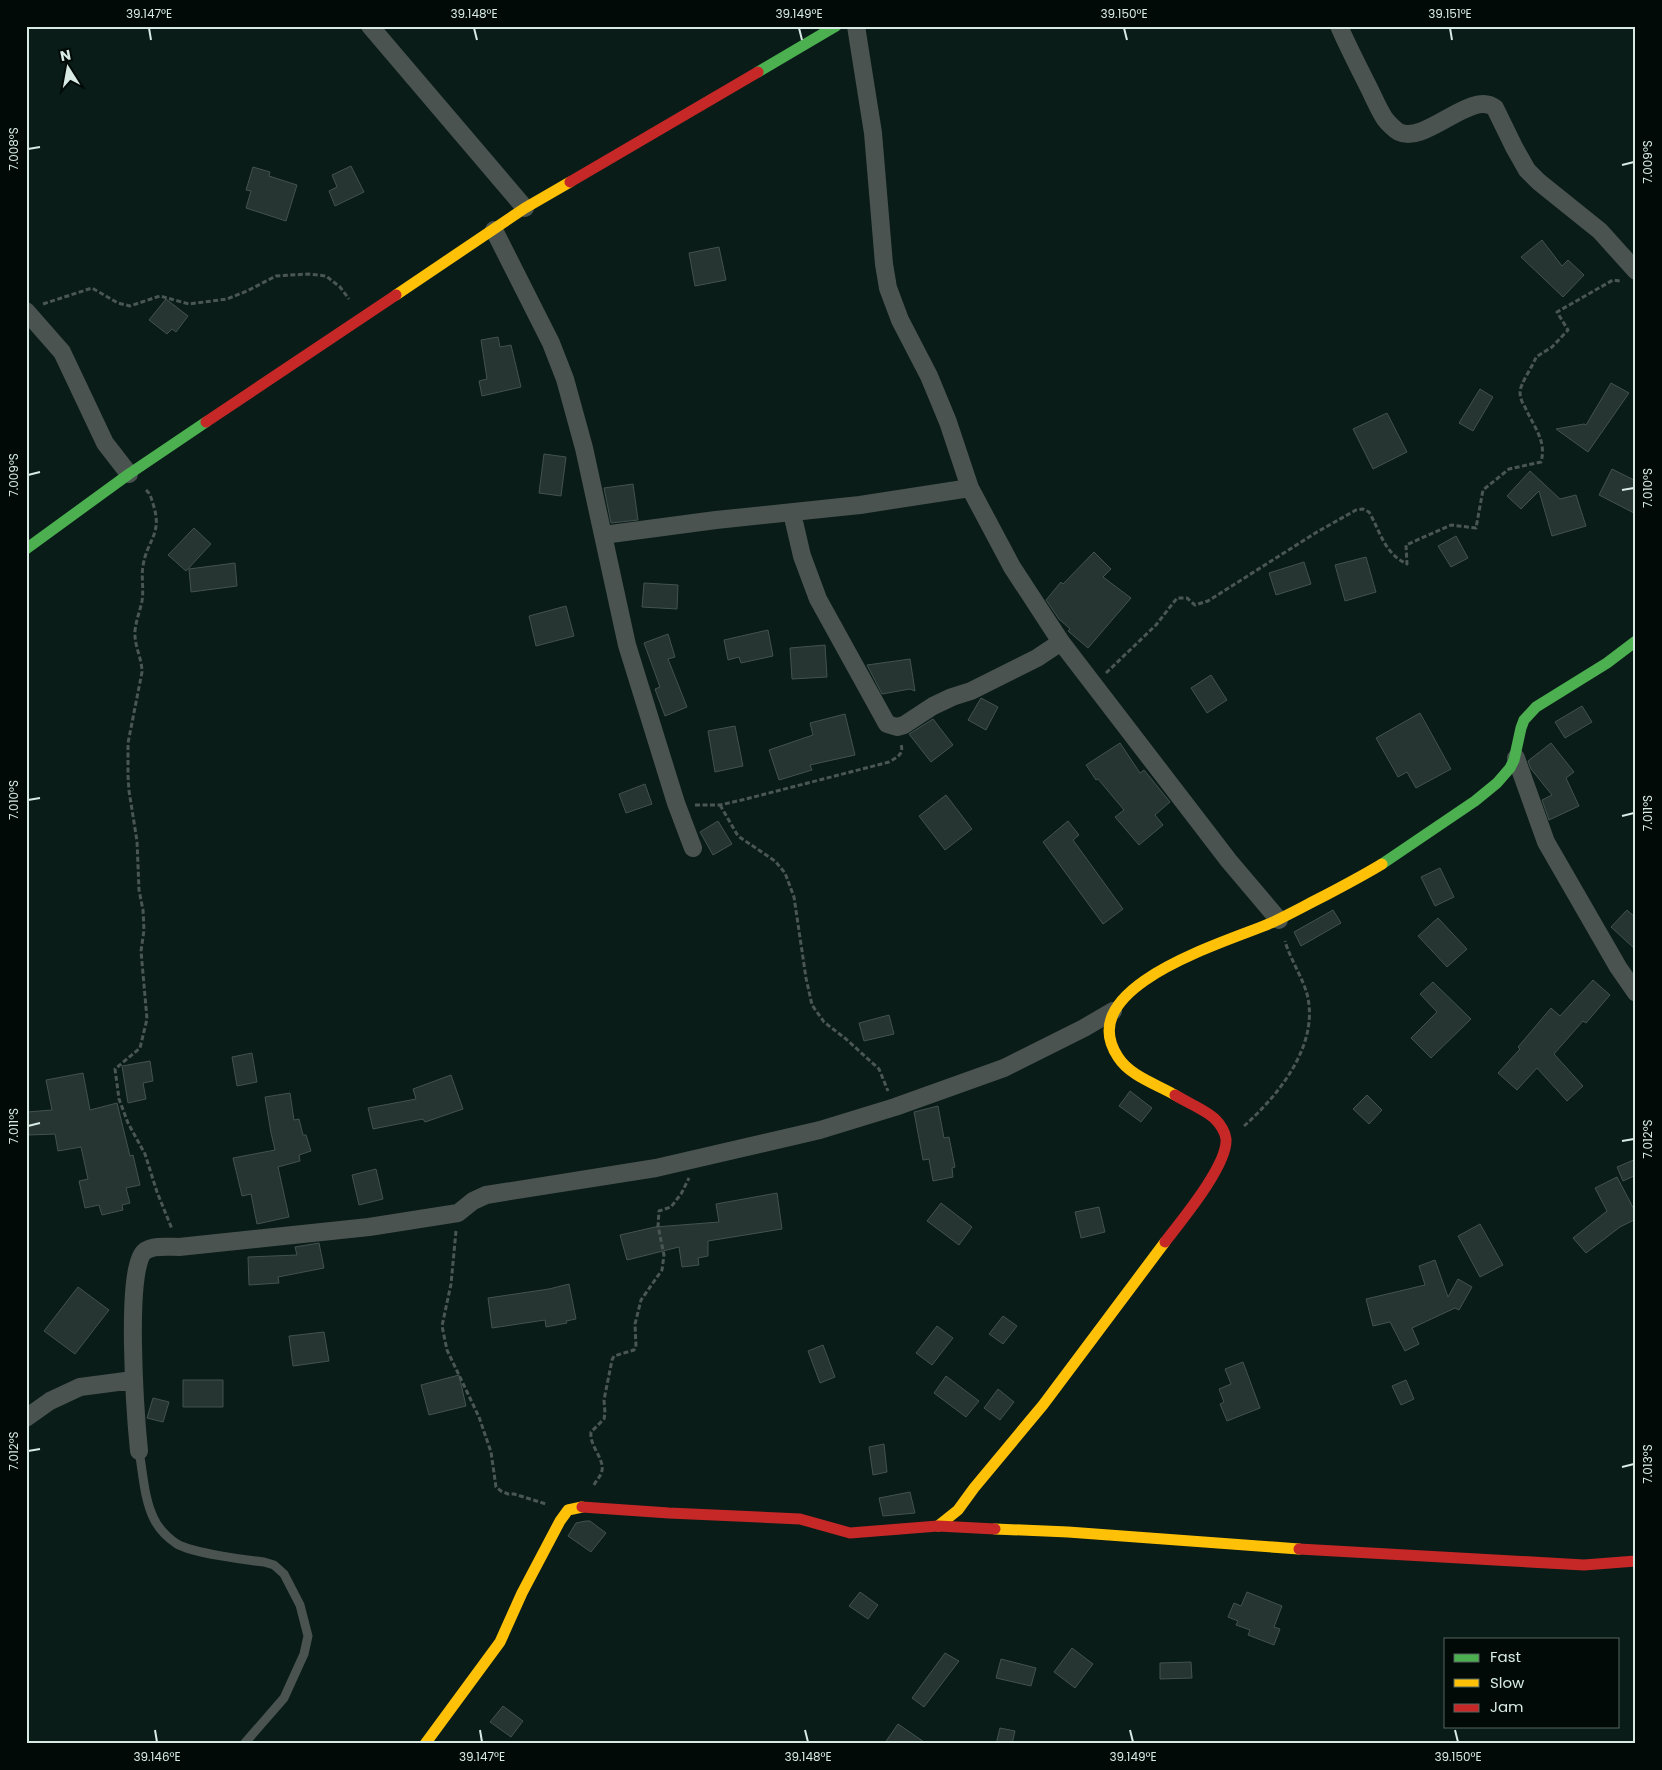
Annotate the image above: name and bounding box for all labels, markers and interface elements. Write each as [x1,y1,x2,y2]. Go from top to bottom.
text: 39.147°E [126,5,172,22]
text: 39.148°E [450,5,498,22]
text: 39.149°E [775,5,823,22]
text: 39.150°E [1100,5,1148,22]
text: 39.151°E [1428,5,1472,22]
north arrow [42,42,92,92]
text: N [58,44,73,66]
text: 7.008°S [5,127,22,171]
text: 7.009°S [1639,140,1656,184]
text: 7.009°S [5,453,22,497]
text: 7.010°S [1639,468,1656,508]
text: 7.010°S [5,780,22,820]
text: 7.011°S [1639,795,1656,831]
text: 7.011°S [5,1108,22,1144]
text: 7.012°S [1639,1119,1656,1159]
text: 7.012°S [5,1431,22,1471]
text: 7.013°S [1639,1444,1656,1484]
legend [1444,1638,1620,1728]
text: Fast [1490,1646,1521,1667]
text: Slow [1490,1672,1525,1693]
text: Jam [1490,1696,1524,1717]
text: 39.146°E [133,1748,181,1765]
text: 39.147°E [459,1748,505,1765]
text: 39.148°E [784,1748,832,1765]
text: 39.149°E [1109,1748,1157,1765]
text: 39.150°E [1434,1748,1482,1765]

